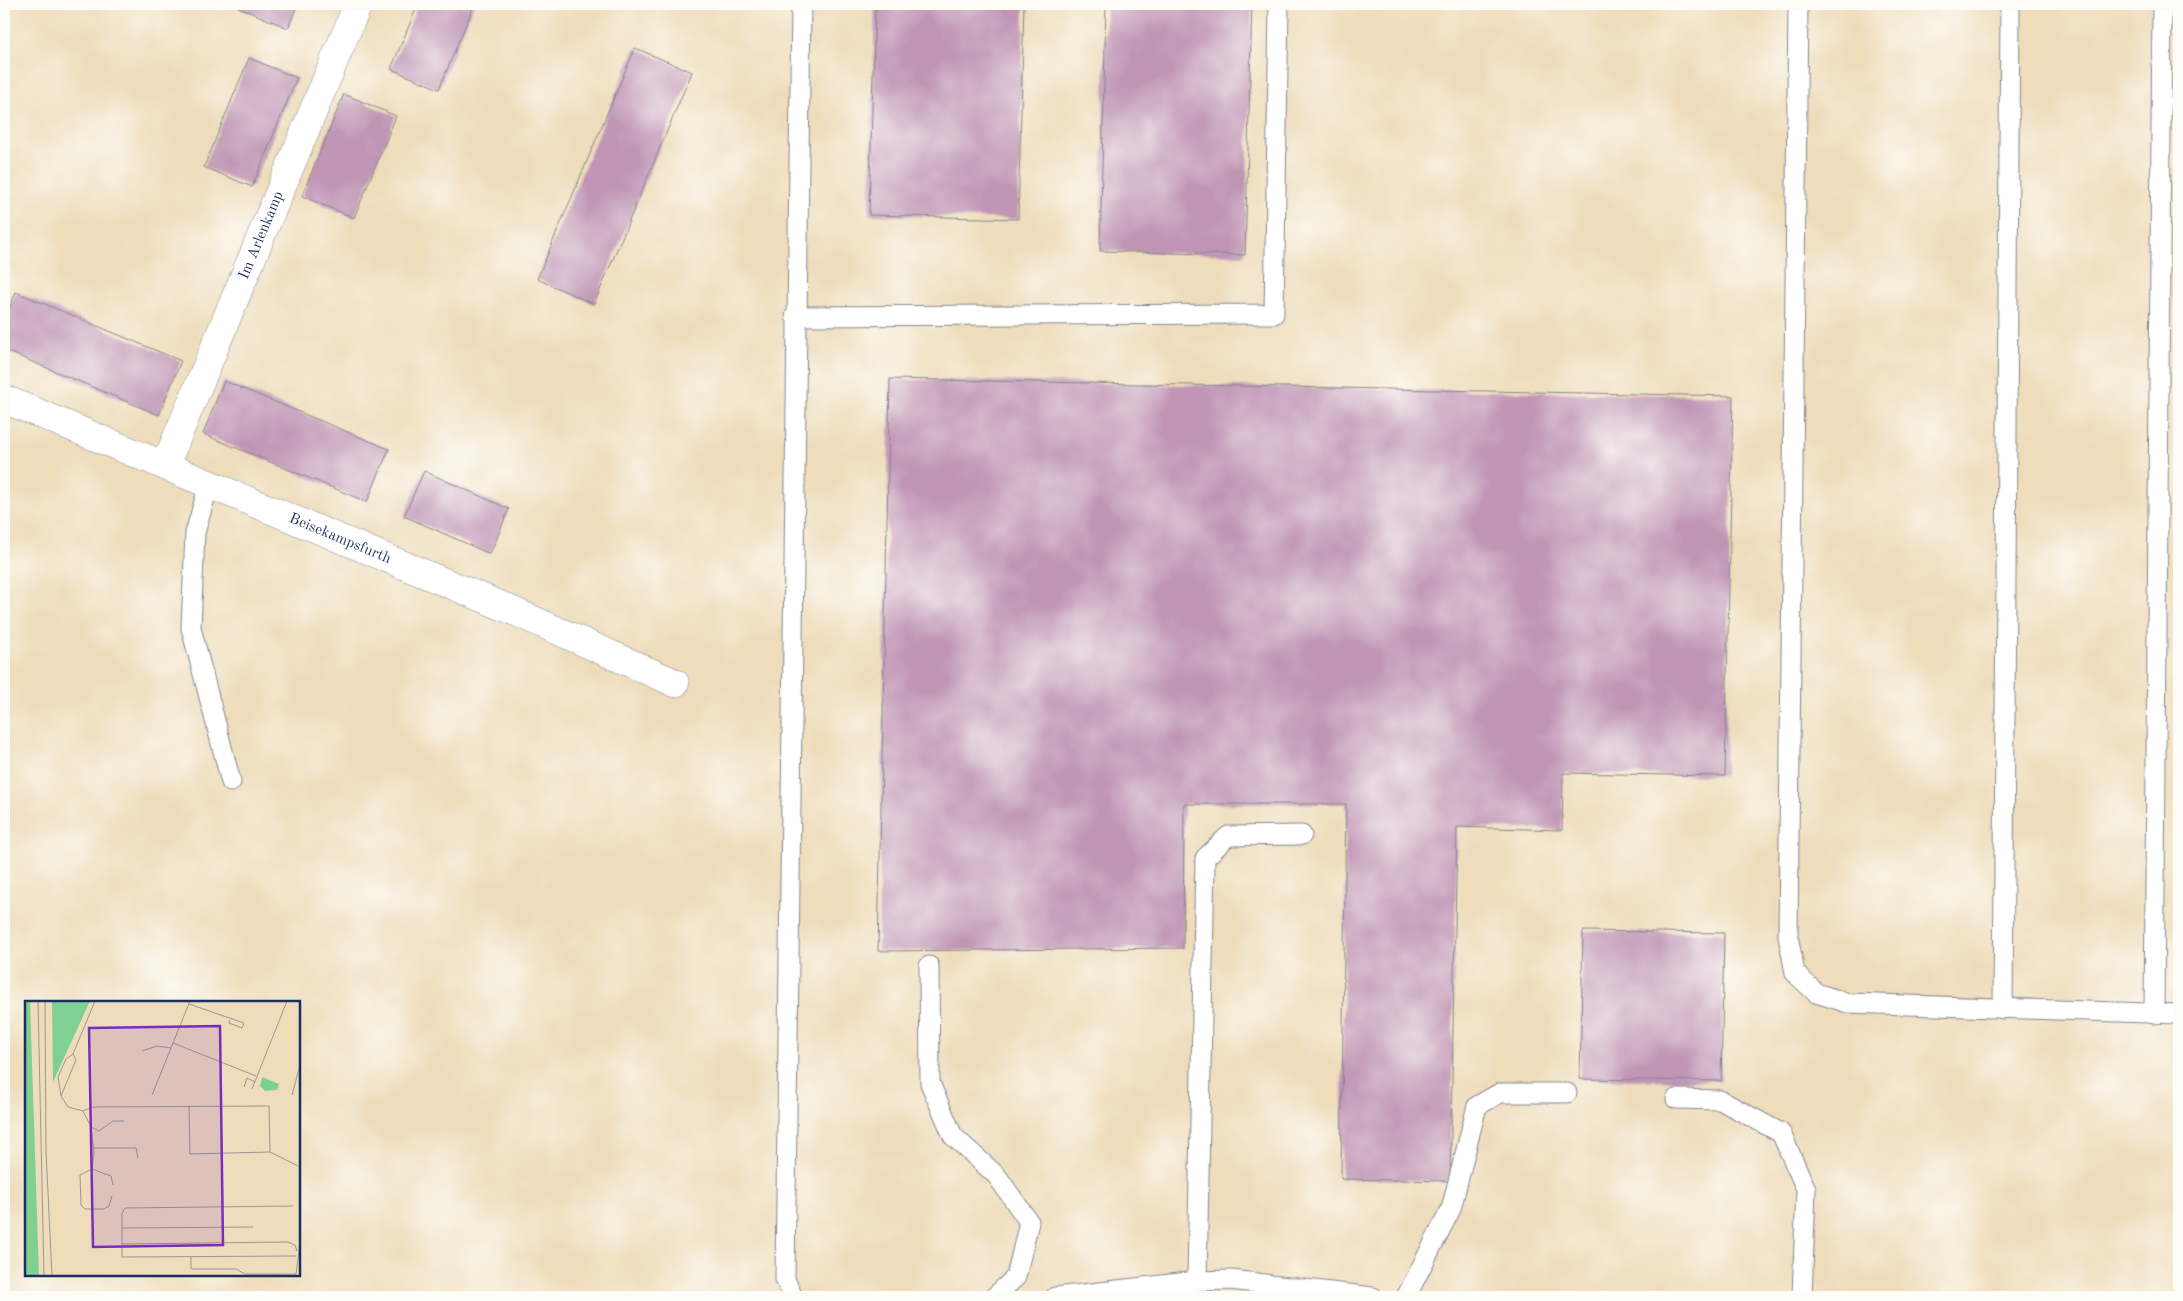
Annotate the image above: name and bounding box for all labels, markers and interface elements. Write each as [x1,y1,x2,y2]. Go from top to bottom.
street label: Im Arlenkamp [236,189,286,281]
street label: Beisekampsfurth [287,511,393,567]
inset map [25,1001,300,1276]

